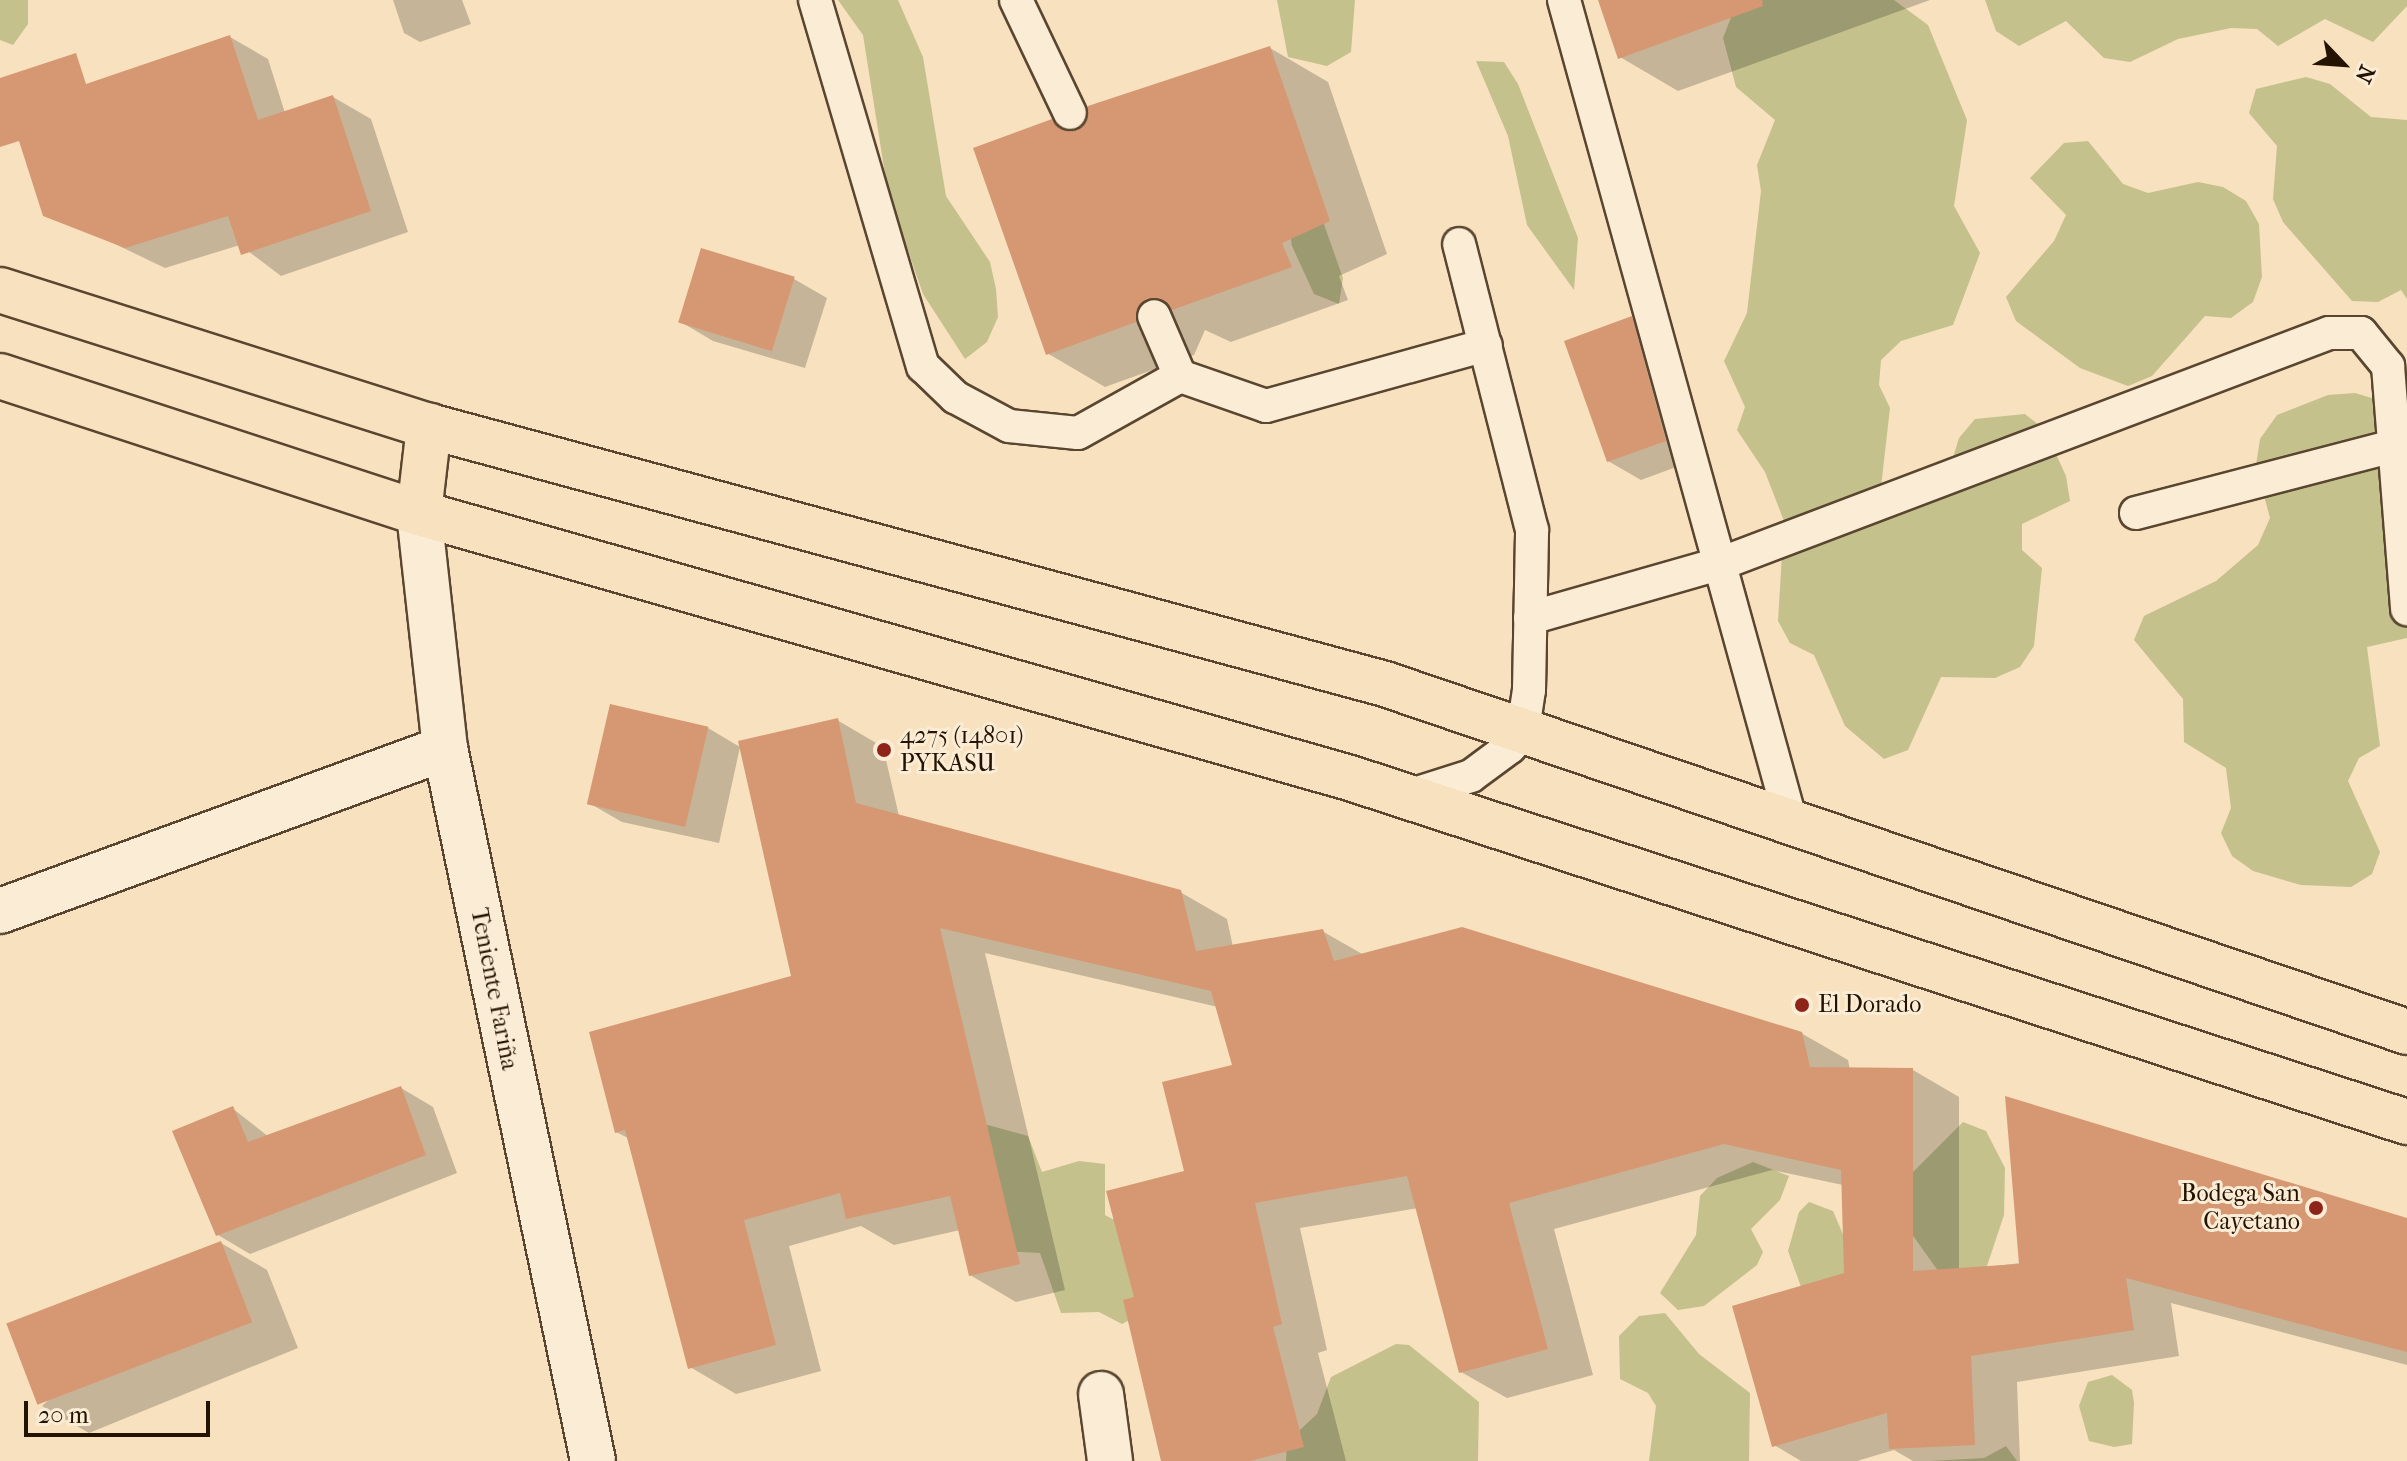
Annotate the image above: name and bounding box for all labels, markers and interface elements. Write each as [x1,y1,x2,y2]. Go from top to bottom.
north arrow [2303,24,2383,104]
text: N [2349,61,2380,87]
place label: 4275 (14801) PYKASU [900,722,1023,778]
marker: 4275 (14801) PYKASU [875,741,893,759]
street label: Teniente Fariña [464,906,524,1072]
place label: El Dorado [1818,991,1921,1019]
marker: El Dorado [1793,996,1811,1014]
place label: Bodega San Cayetano [2181,1180,2300,1236]
marker: Bodega San Cayetano [2307,1199,2325,1217]
scale bar [28,1385,214,1435]
text: 20 m [38,1401,89,1429]

